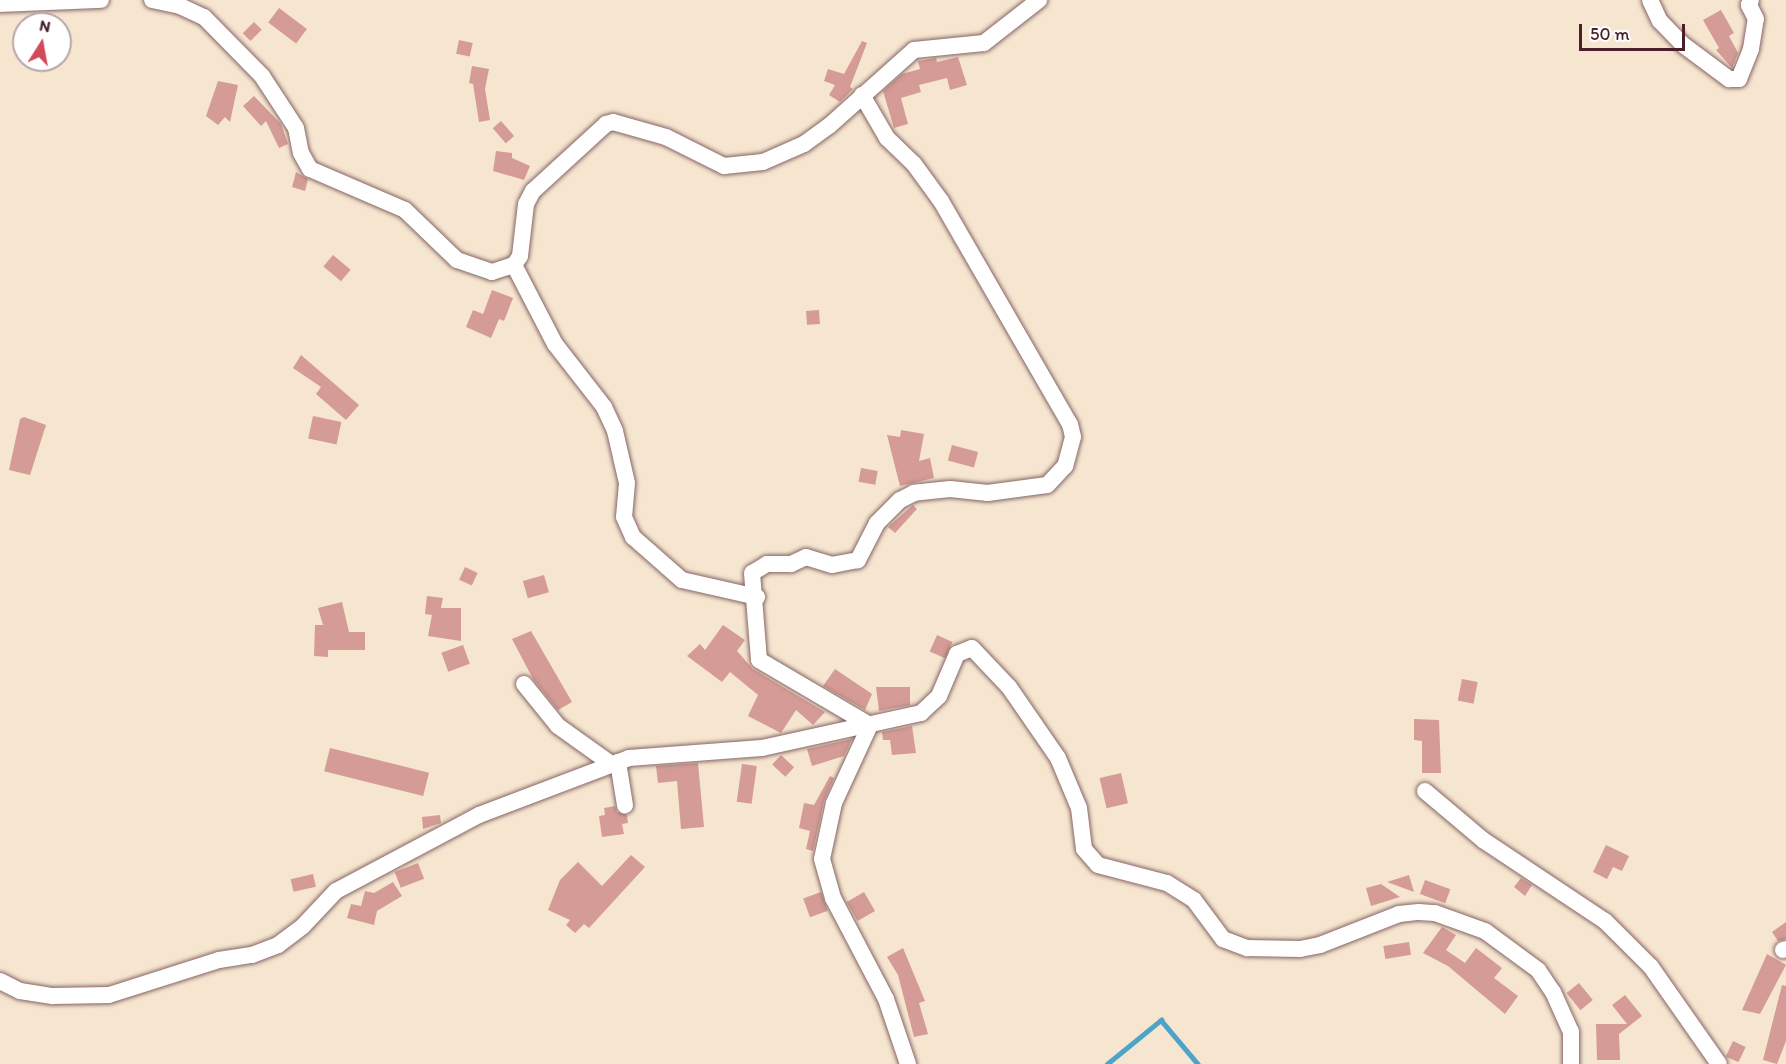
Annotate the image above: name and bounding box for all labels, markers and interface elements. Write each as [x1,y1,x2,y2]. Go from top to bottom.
north arrow [12,12,72,72]
scale bar [1582,12,1688,50]
text: N [38,15,52,36]
text: 50 m [1590,23,1630,45]

